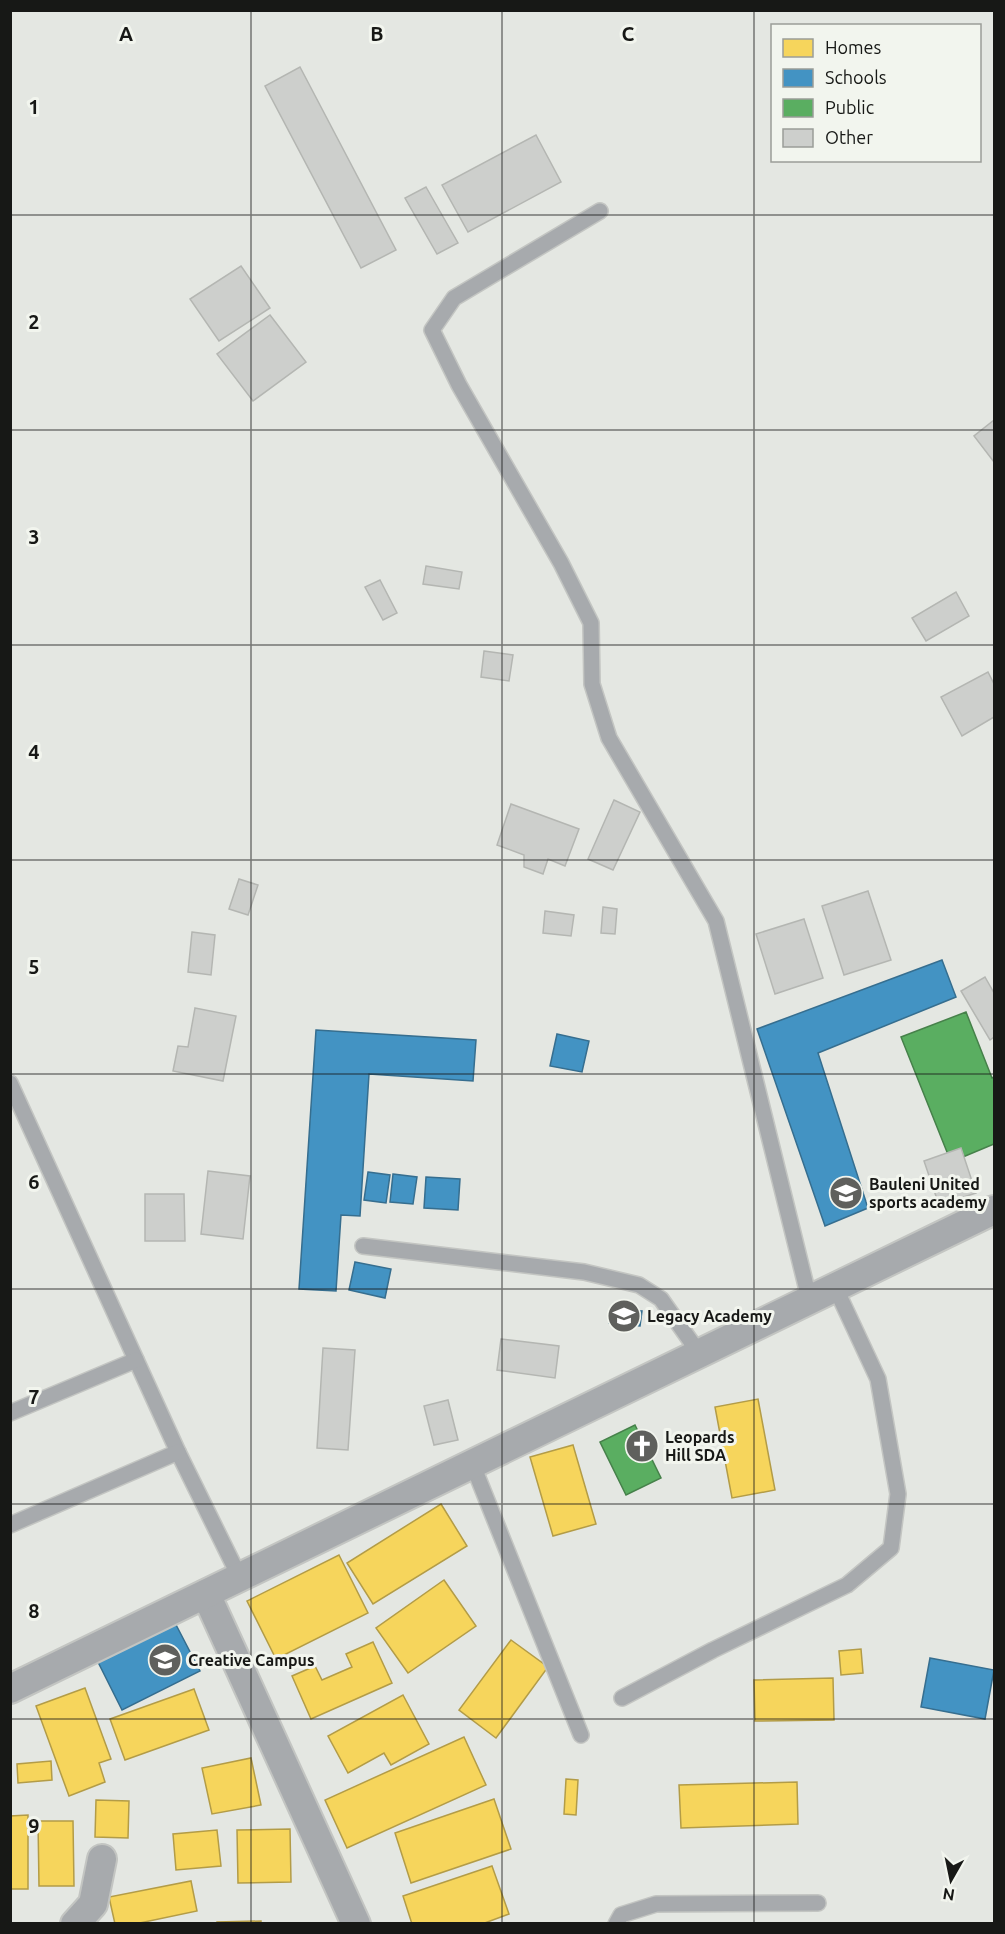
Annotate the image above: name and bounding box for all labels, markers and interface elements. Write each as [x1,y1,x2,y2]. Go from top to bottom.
text: A [119,22,133,45]
text: B [370,22,384,45]
text: C [622,22,635,45]
legend [771,24,981,162]
text: Homes [825,37,882,57]
text: Schools [825,67,887,87]
text: 1 [28,95,40,118]
text: Public [825,97,874,117]
text: Other [825,127,873,147]
text: 2 [28,310,40,333]
text: 3 [28,525,40,548]
text: 4 [28,740,40,763]
text: 5 [28,955,40,978]
text: 6 [28,1170,40,1193]
school or university icon: Bauleni United sports academy [828,1175,864,1211]
place label: Bauleni United sports academy [869,1175,987,1211]
school or university icon: Legacy Academy [606,1298,642,1334]
place label: Legacy Academy [647,1307,772,1325]
text: 7 [28,1385,40,1408]
church icon: Leopards Hill SDA [624,1428,660,1464]
place label: Leopards Hill SDA [665,1428,735,1464]
text: 8 [28,1599,40,1622]
school or university icon: Creative Campus [147,1642,183,1678]
place label: Creative Campus [188,1651,314,1669]
text: 9 [28,1814,40,1837]
north arrow [921,1850,981,1910]
text: N [941,1885,956,1905]

